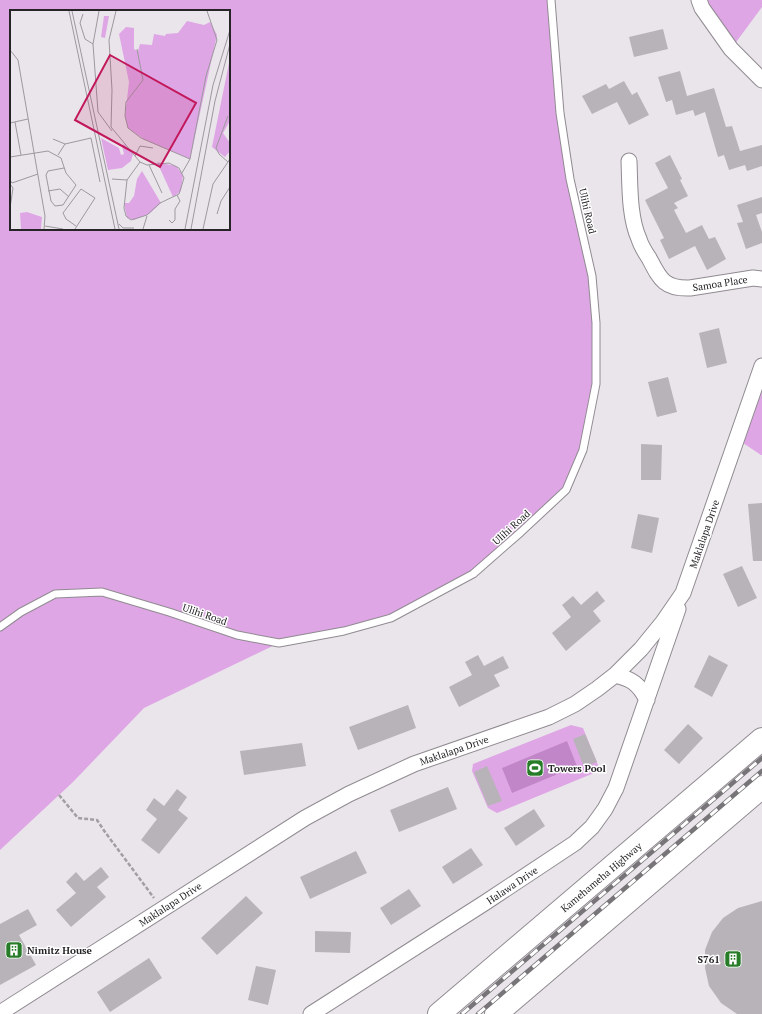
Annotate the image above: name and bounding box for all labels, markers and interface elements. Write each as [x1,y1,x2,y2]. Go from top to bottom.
inset map [10,10,230,230]
street label: Ulihi Road [576,187,599,236]
street label: Samoa Place [692,273,749,294]
street label: Maklalapa Drive [687,498,722,570]
street label: Ulihi Road [490,507,533,548]
street label: Ulihi Road [181,601,229,628]
street label: Maklalapa Drive [418,733,490,768]
sports icon: Towers Pool [525,758,545,778]
place label: Towers Pool [548,762,607,775]
street label: Kamehameha Highway [558,839,645,915]
street label: Halawa Drive [484,864,540,907]
street label: Maklalapa Drive [137,879,204,929]
building icon: Nimitz House [4,940,24,960]
place label: Nimitz House [27,944,93,957]
building icon: S761 [723,949,743,969]
place label: S761 [697,953,720,966]

